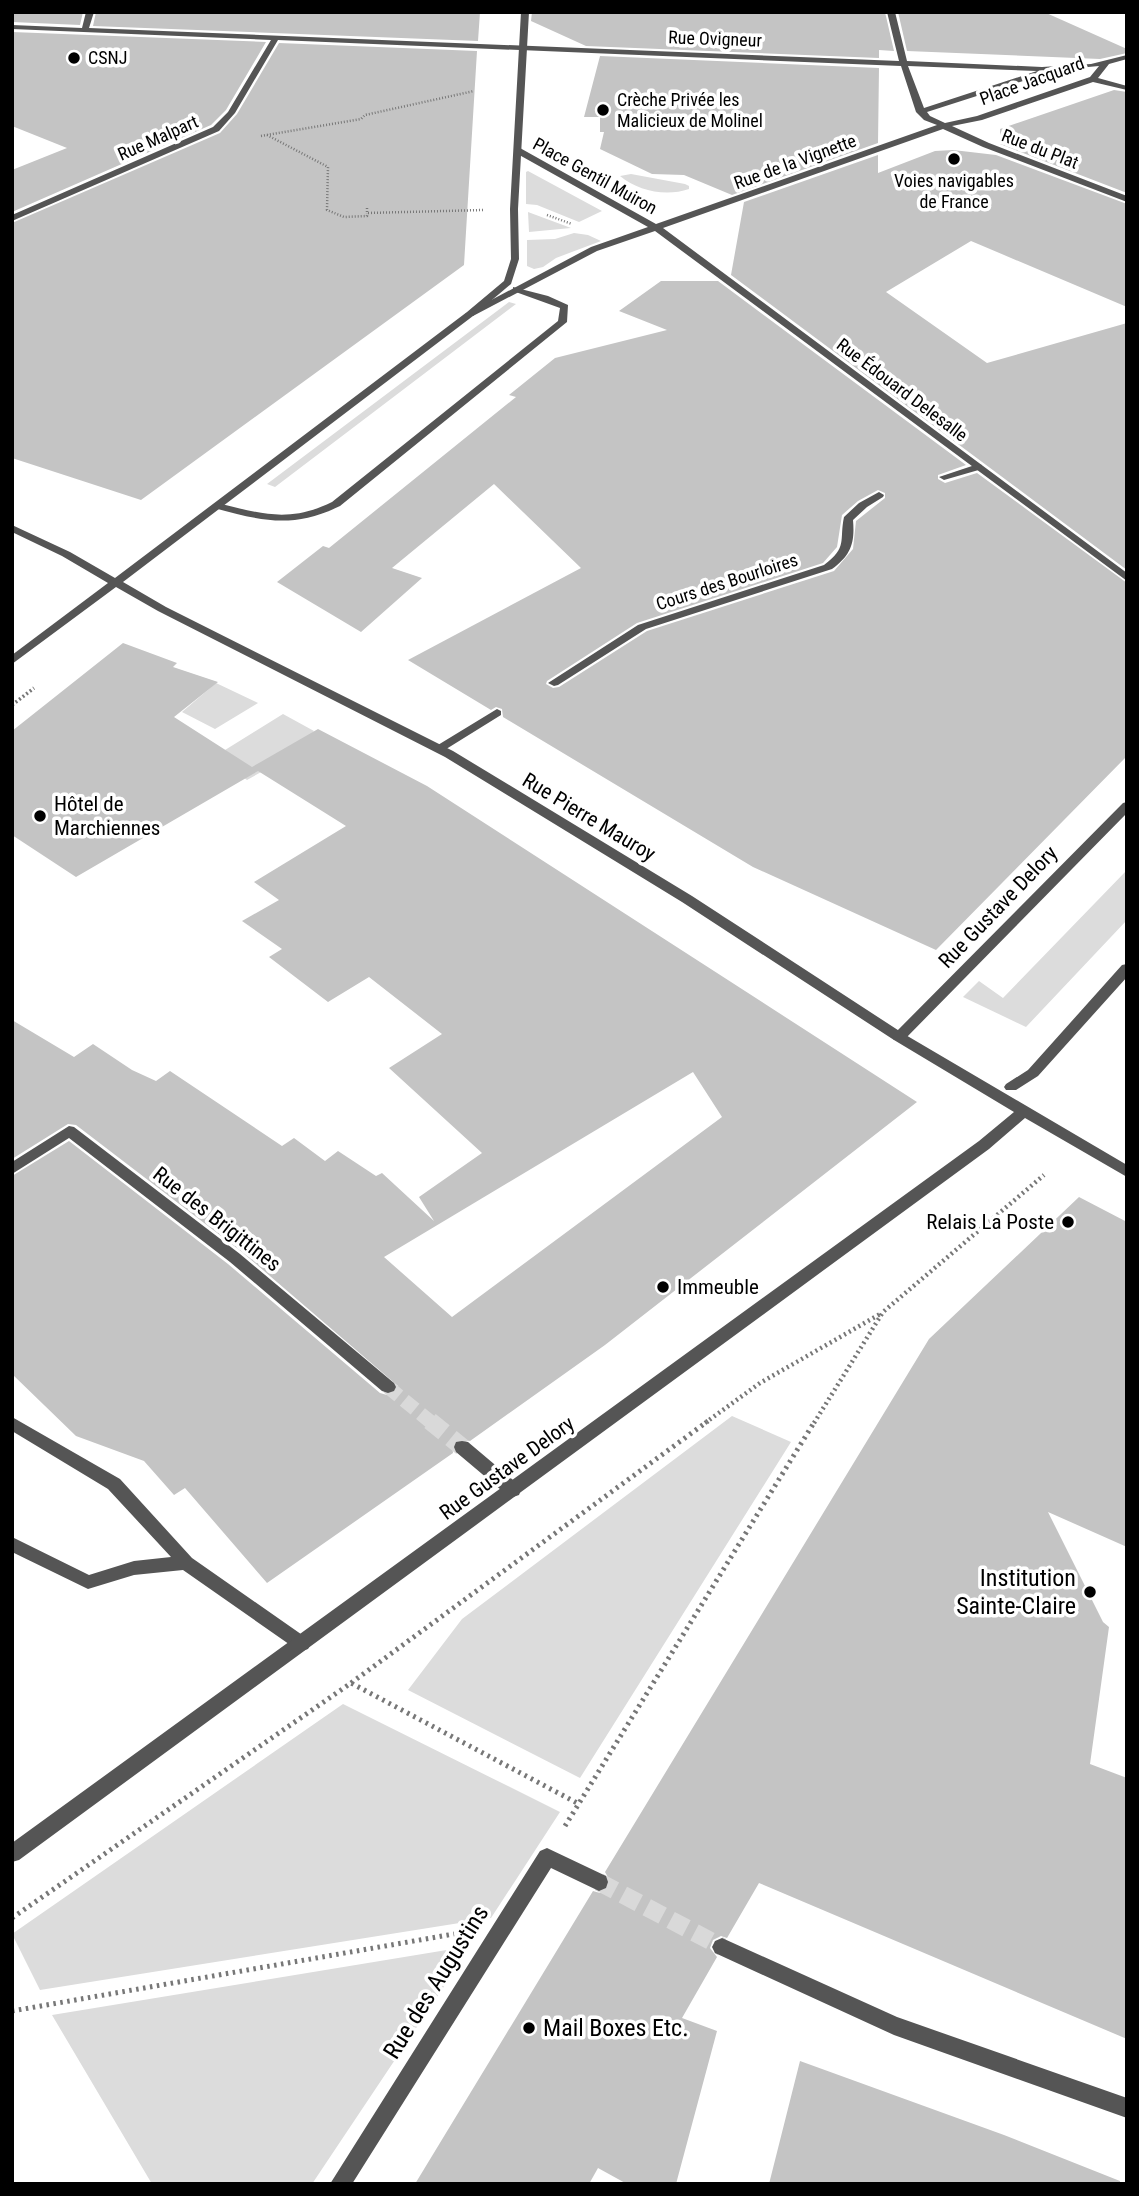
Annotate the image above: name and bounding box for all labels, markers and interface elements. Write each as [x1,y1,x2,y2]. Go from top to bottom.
street label: Rue Ovigneur [668,26,763,51]
place label: CSNJ [88,47,127,68]
marker: CSNJ [66,50,82,66]
street label: Place Jacquard [977,52,1087,109]
place label: Crèche Privée les Malicieux de Molinel [617,89,763,131]
marker: Crèche Privée les Malicieux de Molinel [595,102,611,118]
street label: Rue Malpart [114,110,201,165]
street label: Rue du Plat [999,124,1082,173]
street label: Rue de la Vignette [731,130,859,193]
street label: Place Gentil Muiron [530,133,661,218]
marker: Voies navigables de France [946,151,962,167]
place label: Voies navigables de France [894,170,1014,212]
street label: Rue Édouard Delesalle [833,334,972,446]
street label: Cours des Bourloires [653,549,800,614]
street label: Rue Pierre Mauroy [518,768,660,866]
place label: Hôtel de Marchiennes [54,792,160,840]
marker: Hôtel de Marchiennes [32,808,48,824]
street label: Rue Gustave Delory [934,841,1062,973]
street label: Rue des Brigittines [148,1162,286,1276]
place label: Relais La Poste [926,1210,1054,1234]
marker: Relais La Poste [1060,1214,1076,1230]
place label: Immeuble [677,1275,759,1299]
marker: Immeuble [655,1279,671,1295]
street label: Rue Gustave Delory [435,1411,579,1525]
place label: Institution Sainte-Claire [956,1564,1076,1620]
marker: Institution Sainte-Claire [1082,1584,1098,1600]
street label: Rue des Augustins [378,1900,494,2064]
place label: Mail Boxes Etc. [543,2014,689,2042]
marker: Mail Boxes Etc. [521,2020,537,2036]

